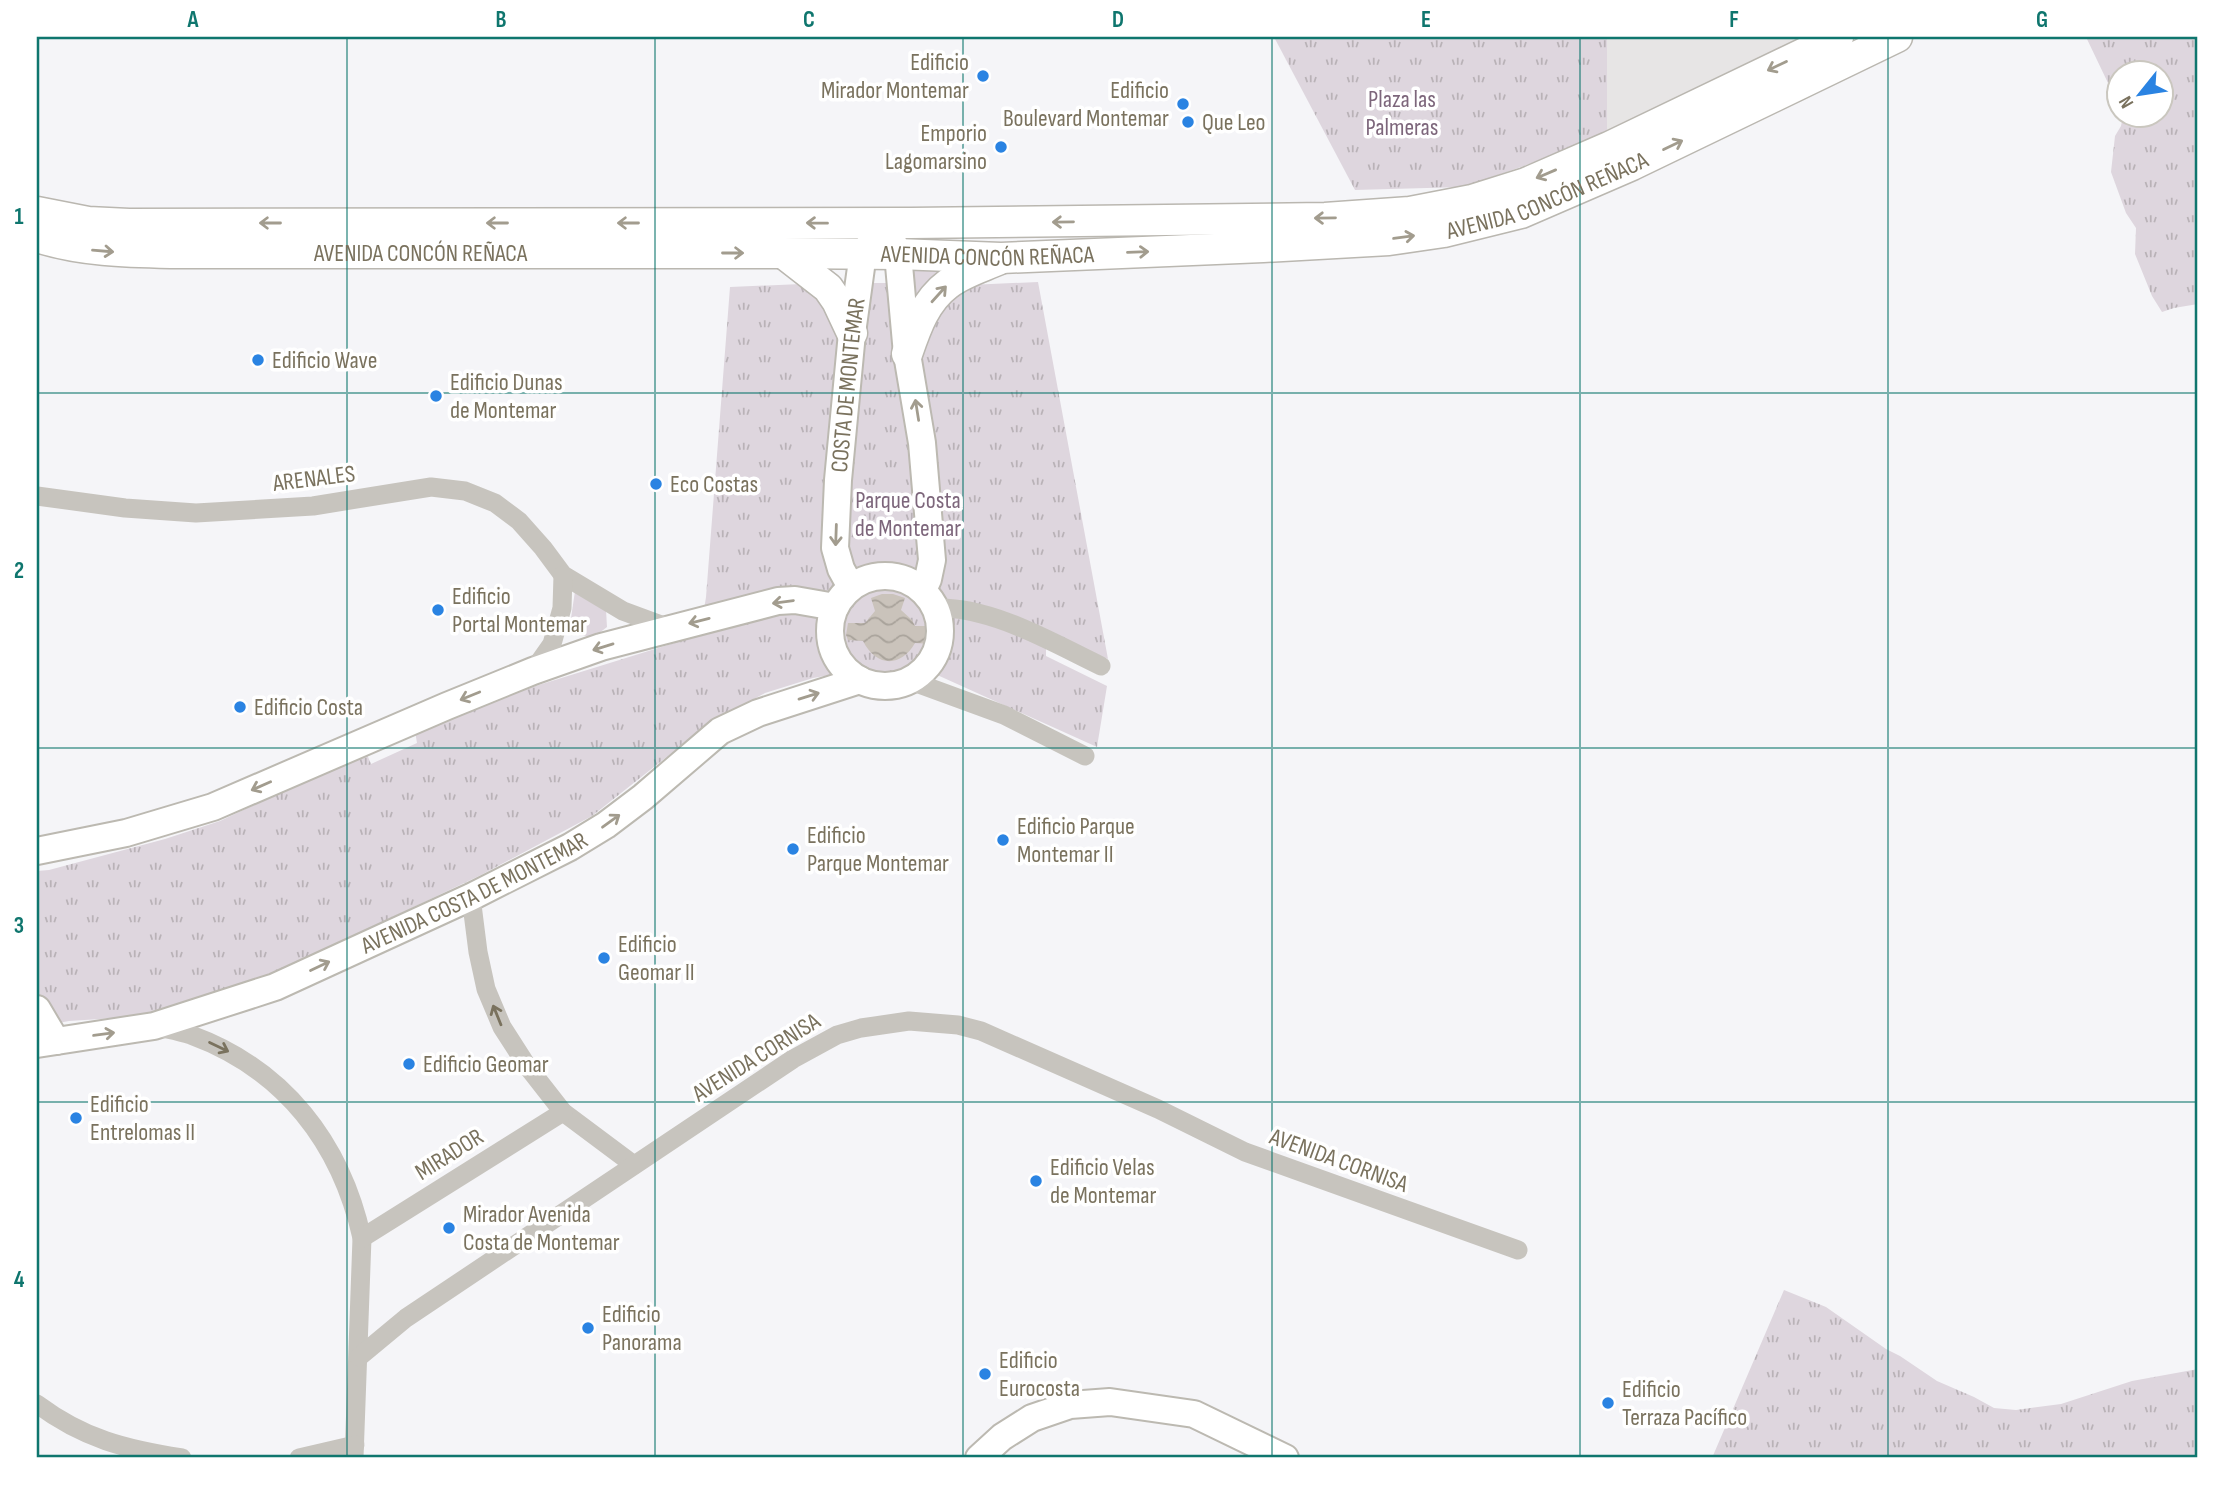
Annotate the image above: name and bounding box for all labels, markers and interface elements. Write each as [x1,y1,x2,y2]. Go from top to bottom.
text: A [187,6,200,34]
text: B [496,6,507,34]
text: C [803,6,815,34]
text: D [1112,6,1124,34]
text: E [1421,6,1431,34]
text: F [1729,6,1739,34]
text: G [2036,6,2048,34]
place label: Edificio Mirador Montemar [821,48,969,105]
one-way arrow [1767,60,1788,73]
north arrow [2106,60,2176,130]
marker: Edificio Mirador Montemar [975,68,991,84]
place label: Edificio Boulevard Montemar [1003,76,1169,133]
park label: Plaza las Palmeras [1366,85,1438,142]
text: N [2114,92,2139,112]
marker: Edificio Boulevard Montemar [1175,96,1191,112]
place label: Que Leo [1202,108,1266,137]
marker: Que Leo [1180,114,1196,130]
place label: Emporio Lagomarsino [885,119,987,176]
one-way arrow [1662,138,1683,151]
marker: Emporio Lagomarsino [993,139,1009,155]
street label: AVENIDA CONCÓN REÑACA [1442,145,1653,246]
one-way arrow [1536,168,1558,181]
text: 1 [14,203,24,231]
one-way arrow [1313,211,1336,224]
one-way arrow [1052,215,1075,229]
one-way arrow [258,216,281,230]
one-way arrow [486,216,509,230]
one-way arrow [616,216,639,230]
one-way arrow [806,216,829,230]
one-way arrow [1392,231,1415,244]
street label: AVENIDA CONCÓN REÑACA [313,239,528,268]
street label: AVENIDA CONCÓN REÑACA [880,240,1095,273]
one-way arrow [92,244,114,257]
one-way arrow [721,246,744,260]
one-way arrow [1126,246,1149,259]
one-way arrow [930,286,947,303]
street label: COSTA DE MONTEMAR [825,296,872,474]
place label: Edificio Wave [272,346,377,375]
marker: Edificio Wave [250,352,266,368]
place label: Edificio Dunas de Montemar [450,368,563,425]
marker: Edificio Dunas de Montemar [428,388,444,404]
one-way arrow [910,399,923,422]
street label: ARENALES [270,459,357,498]
place label: Eco Costas [670,470,758,499]
marker: Eco Costas [648,476,664,492]
park label: Parque Costa de Montemar [855,486,961,543]
one-way arrow [829,523,842,546]
text: 2 [14,557,24,585]
place label: Edificio Portal Montemar [452,582,587,639]
one-way arrow [772,595,794,608]
marker: Edificio Portal Montemar [430,602,446,618]
one-way arrow [689,615,711,628]
one-way arrow [592,641,614,654]
one-way arrow [797,688,819,701]
one-way arrow [459,691,481,704]
place label: Edificio Costa [254,693,363,722]
marker: Edificio Costa [232,699,248,715]
one-way arrow [251,780,272,793]
place label: Edificio Parque Montemar II [1017,812,1135,869]
one-way arrow [601,814,620,828]
place label: Edificio Parque Montemar [807,821,949,878]
street label: AVENIDA COSTA DE MONTEMAR [356,826,593,961]
marker: Edificio Parque Montemar II [995,832,1011,848]
marker: Edificio Parque Montemar [785,841,801,857]
text: 3 [14,912,24,940]
place label: Edificio Geomar II [618,930,695,987]
marker: Edificio Geomar II [596,950,612,966]
one-way arrow [309,959,330,972]
one-way arrow [490,1005,503,1026]
street label: AVENIDA CORNISA [686,1006,826,1109]
one-way arrow [92,1027,115,1040]
one-way arrow [208,1041,229,1055]
place label: Edificio Geomar [423,1050,549,1079]
marker: Edificio Geomar [401,1056,417,1072]
place label: Edificio Entrelomas II [90,1090,195,1147]
marker: Edificio Entrelomas II [68,1110,84,1126]
street label: MIRADOR [410,1122,489,1187]
street label: AVENIDA CORNISA [1265,1122,1413,1199]
place label: Edificio Velas de Montemar [1050,1153,1157,1210]
marker: Edificio Velas de Montemar [1028,1173,1044,1189]
place label: Mirador Avenida Costa de Montemar [463,1200,620,1257]
marker: Mirador Avenida Costa de Montemar [441,1220,457,1236]
text: 4 [14,1266,25,1294]
place label: Edificio Panorama [602,1300,682,1357]
marker: Edificio Panorama [580,1320,596,1336]
place label: Edificio Eurocosta [999,1346,1080,1403]
marker: Edificio Eurocosta [977,1366,993,1382]
place label: Edificio Terraza Pacífico [1622,1375,1747,1432]
marker: Edificio Terraza Pacífico [1600,1395,1616,1411]

